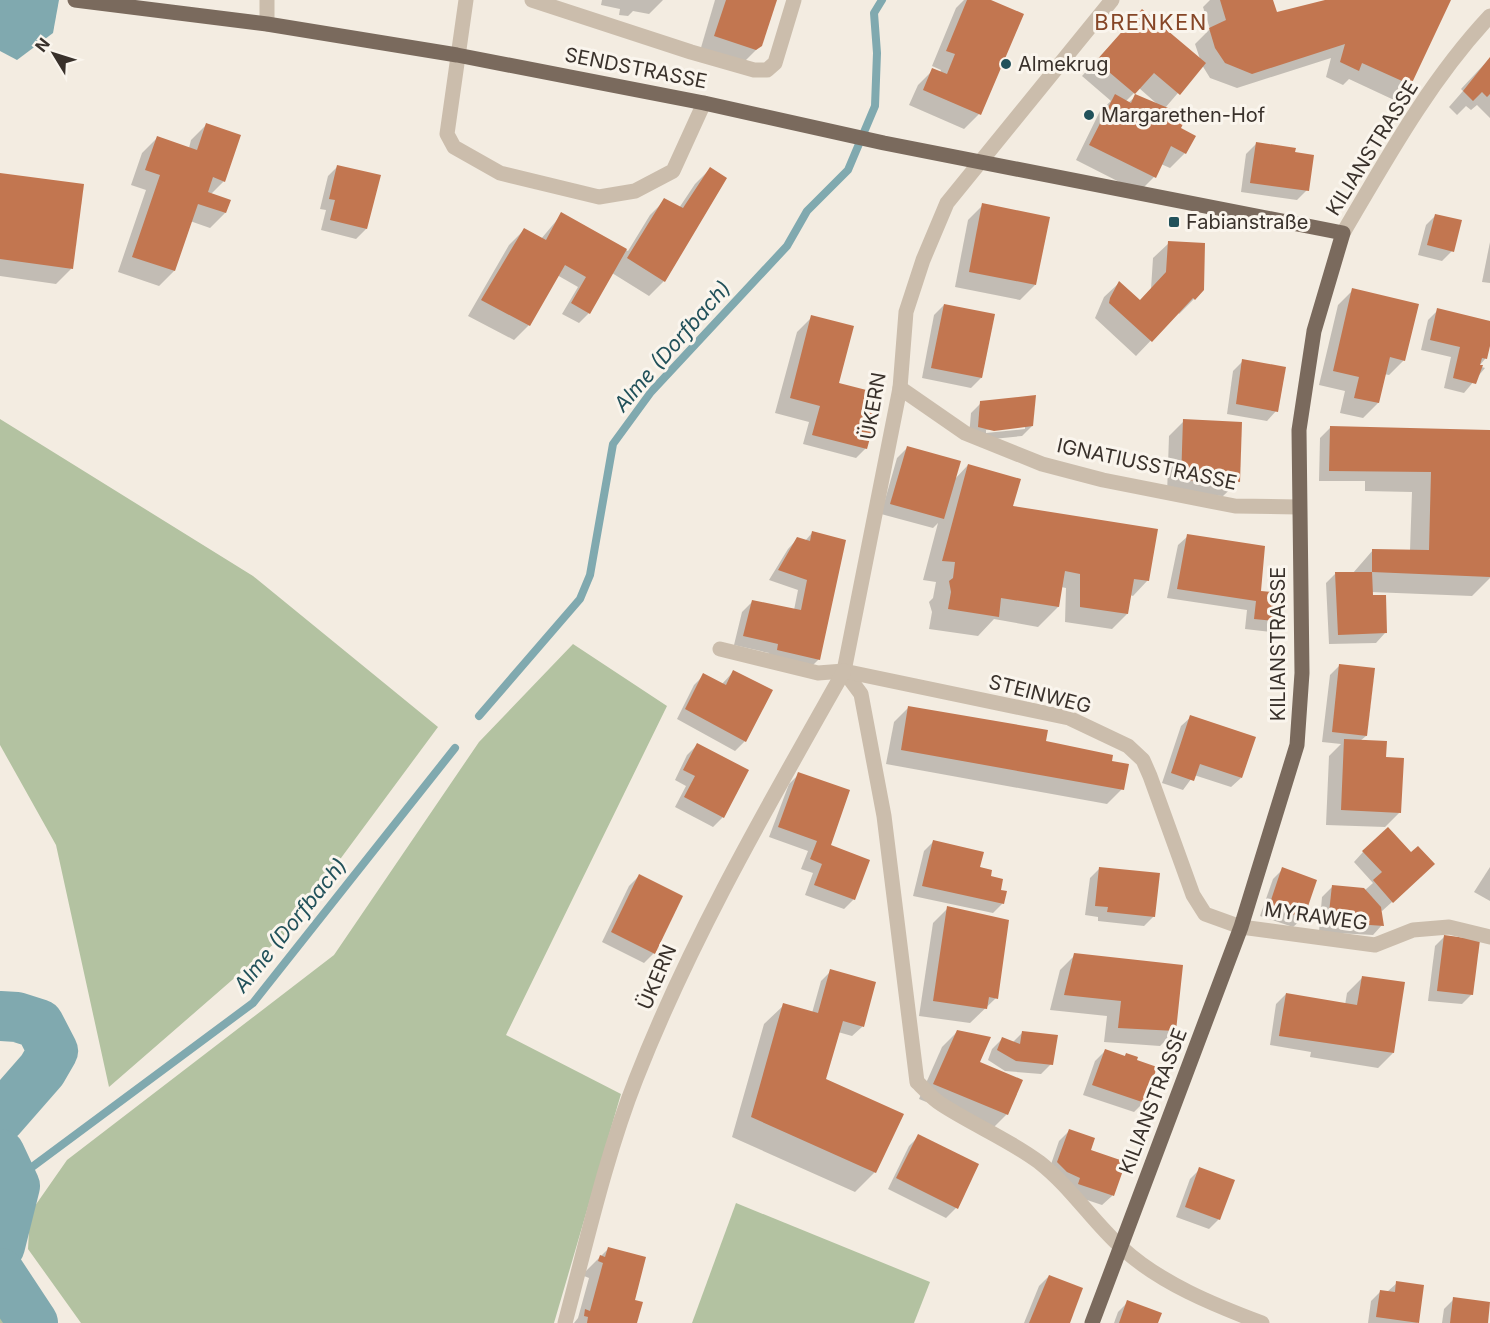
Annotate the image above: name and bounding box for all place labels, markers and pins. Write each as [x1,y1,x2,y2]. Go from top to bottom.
place label: Almekrug [1018,52,1108,76]
marker: Almekrug [999,57,1013,71]
place label: Margarethen-Hof [1101,103,1266,127]
marker: Margarethen-Hof [1082,108,1096,122]
place label: Fabianstraße [1186,210,1309,234]
marker: Fabianstraße [1167,215,1181,229]

